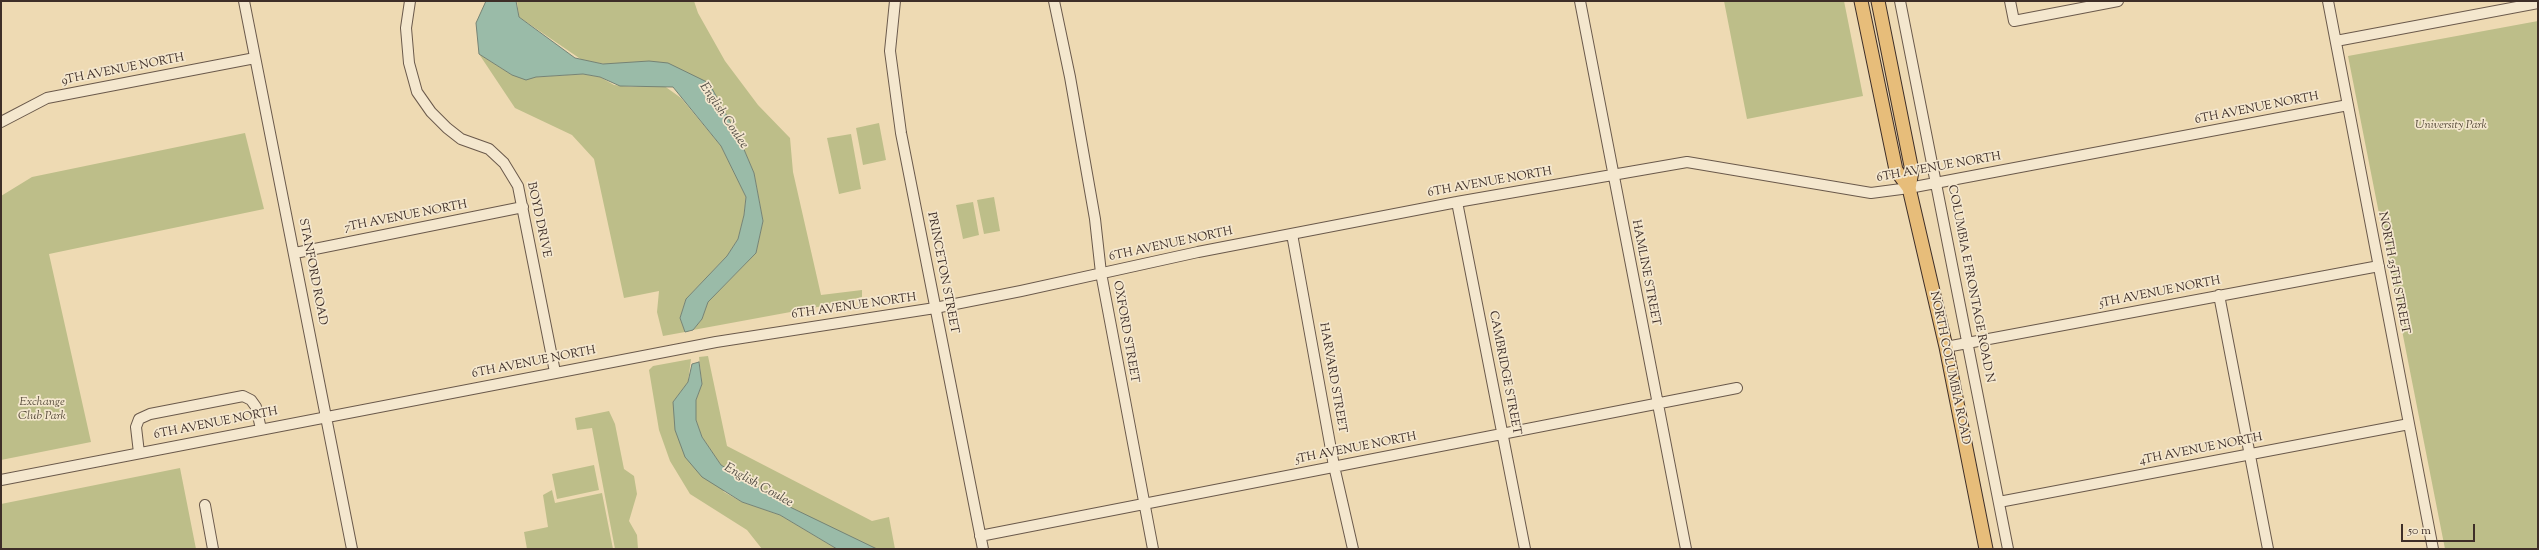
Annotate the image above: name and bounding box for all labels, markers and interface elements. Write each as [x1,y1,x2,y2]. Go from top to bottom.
street label: 9TH AVENUE NORTH [60,51,186,89]
water label: English Coulee [695,80,751,152]
street label: 6TH AVENUE NORTH [2194,90,2320,128]
park label: University Park [2415,119,2487,133]
street label: 6TH AVENUE NORTH [1876,150,2002,186]
street label: 6TH AVENUE NORTH [1427,165,1553,201]
street label: BOYD DRIVE [523,181,553,259]
street label: COLUMBIA E FRONTAGE ROAD N [1944,184,1996,384]
street label: 7TH AVENUE NORTH [343,198,469,236]
street label: PRINCETON STREET [923,211,961,335]
street label: NORTH 25TH STREET [2374,211,2412,335]
street label: STANFORD ROAD [295,217,329,327]
street label: HAMLINE STREET [1628,219,1662,327]
street label: 6TH AVENUE NORTH [1108,225,1234,265]
street label: 5TH AVENUE NORTH [2098,274,2222,312]
street label: OXFORD STREET [1109,280,1141,384]
street label: NORTH COLUMBIA ROAD [1926,290,1972,446]
street label: 6TH AVENUE NORTH [791,291,917,323]
street label: CAMBRIDGE STREET [1485,310,1523,436]
street label: HARVARD STREET [1315,322,1349,434]
street label: 6TH AVENUE NORTH [471,344,597,382]
park label: Exchange Club Park [18,396,66,424]
street label: 6TH AVENUE NORTH [153,405,279,443]
street label: 5TH AVENUE NORTH [1294,430,1418,468]
street label: 4TH AVENUE NORTH [2138,431,2264,469]
water label: English Coulee [721,461,795,511]
scale bar [2403,516,2477,542]
text: 50 m [2408,522,2431,540]

